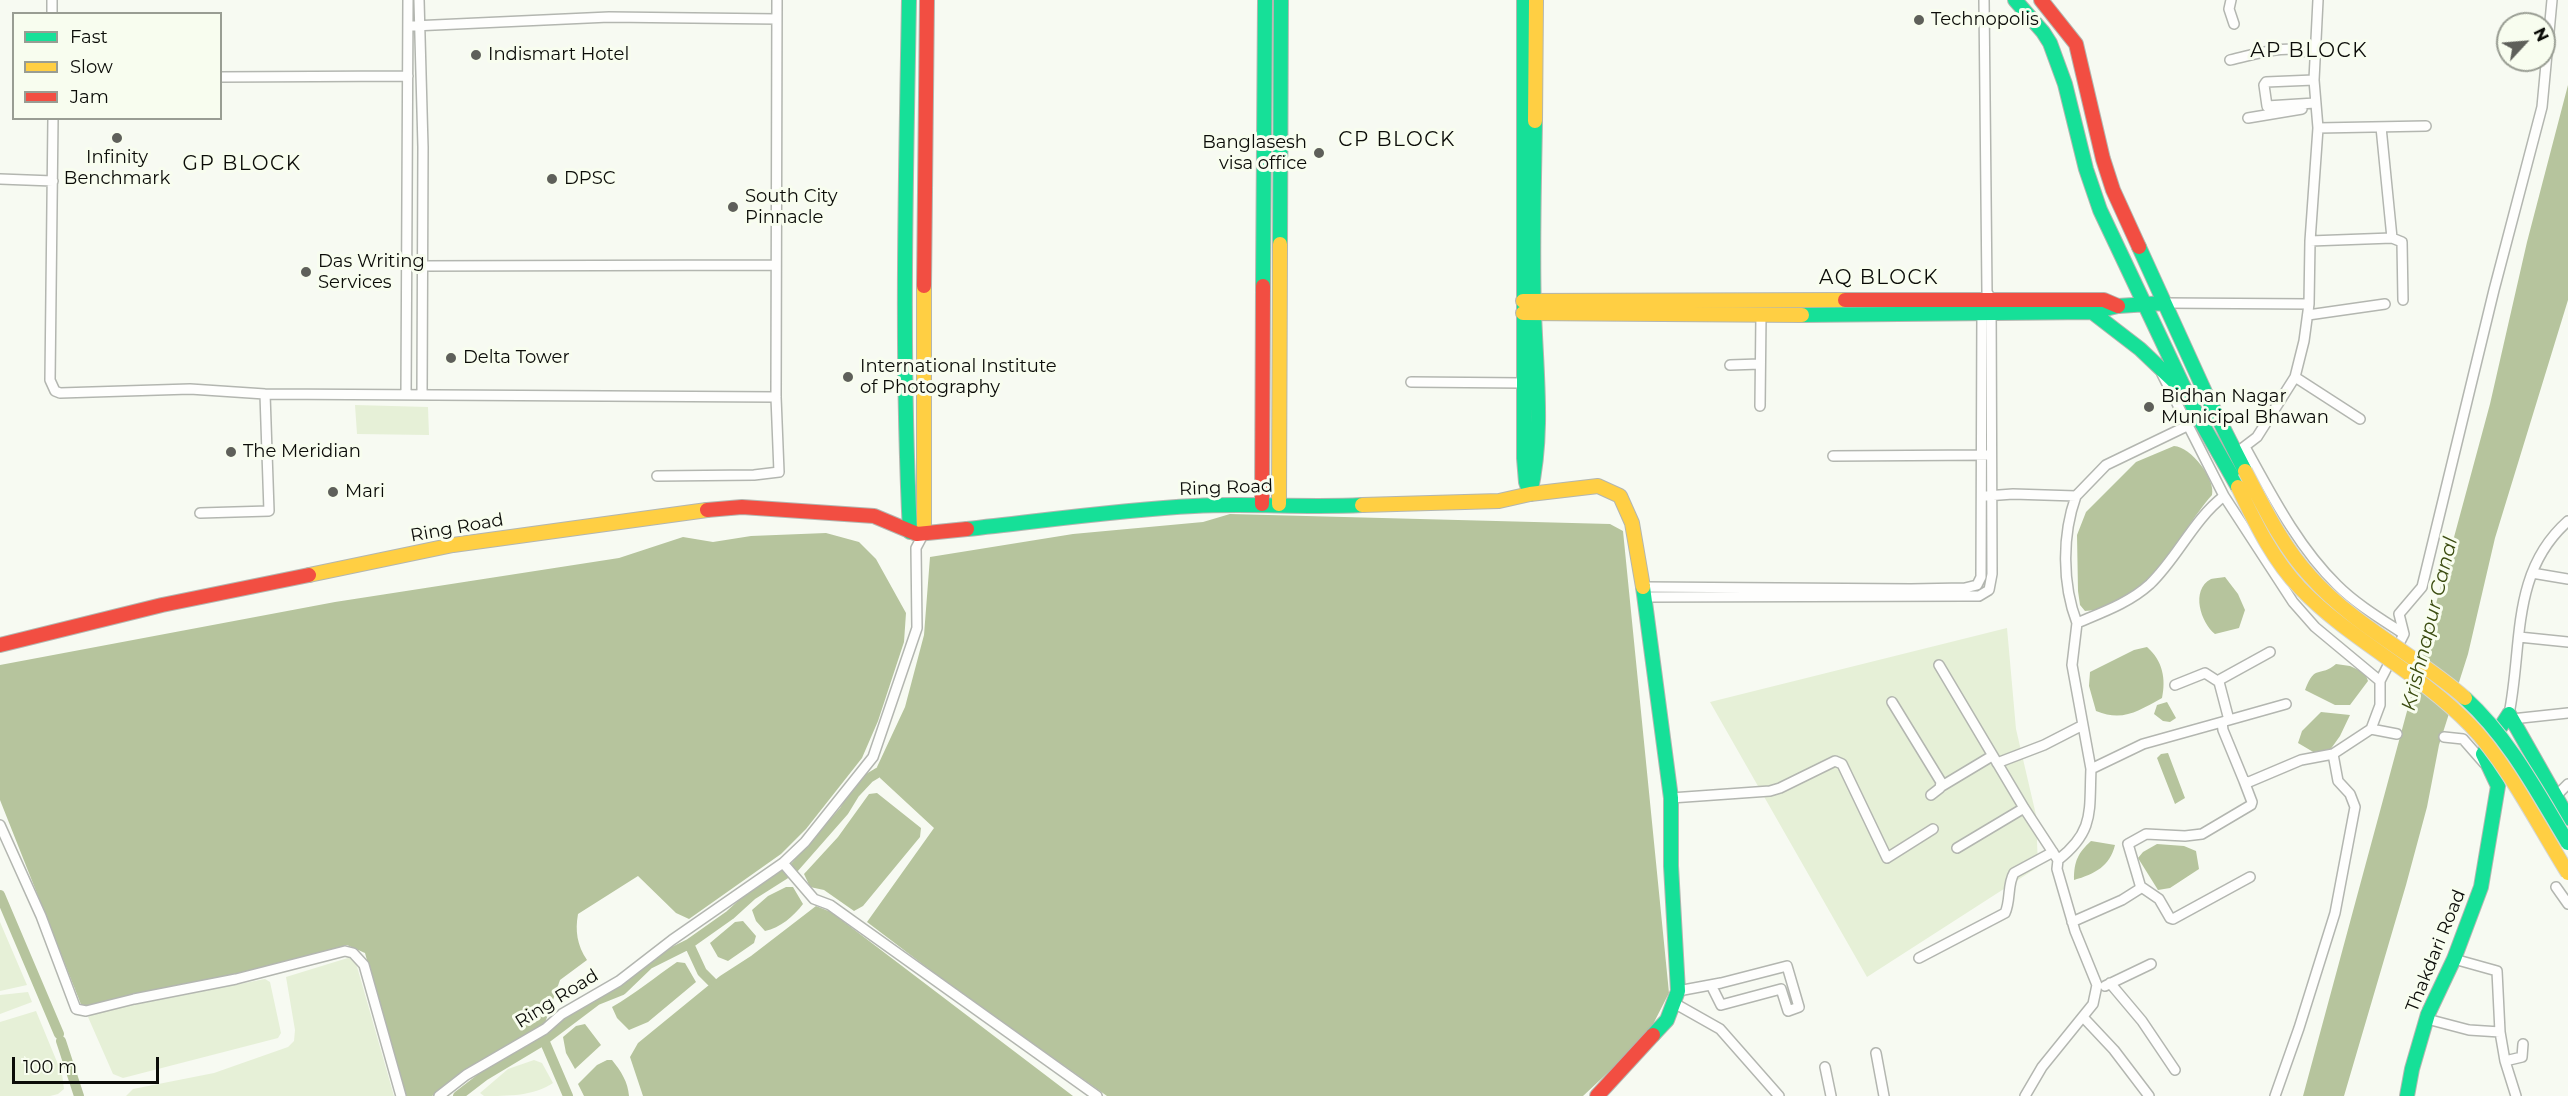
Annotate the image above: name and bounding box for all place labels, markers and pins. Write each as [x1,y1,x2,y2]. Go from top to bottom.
place label: Technopolis [1931,9,2039,31]
marker: Technopolis [1912,13,1926,27]
place label: Indismart Hotel [488,44,629,66]
marker: Indismart Hotel [469,48,483,62]
marker: Infinity Benchmark [110,131,124,145]
place label: Banglasesh visa office [1202,132,1307,174]
marker: Banglasesh visa office [1312,146,1326,160]
place label: Infinity Benchmark [64,147,170,190]
place label: DPSC [564,168,616,190]
marker: DPSC [545,172,559,186]
place label: South City Pinnacle [745,186,838,228]
marker: South City Pinnacle [726,200,740,214]
place label: Das Writing Services [318,251,425,294]
marker: Das Writing Services [299,265,313,279]
place label: Delta Tower [463,347,570,369]
marker: Delta Tower [444,351,458,365]
place label: International Institute of Photography [860,356,1057,398]
marker: International Institute of Photography [841,370,855,384]
place label: Bidhan Nagar Municipal Bhawan [2161,386,2329,428]
marker: Bidhan Nagar Municipal Bhawan [2142,400,2156,414]
place label: The Meridian [243,441,361,463]
marker: The Meridian [224,445,238,459]
place label: Mari [345,481,385,503]
marker: Mari [326,485,340,499]

